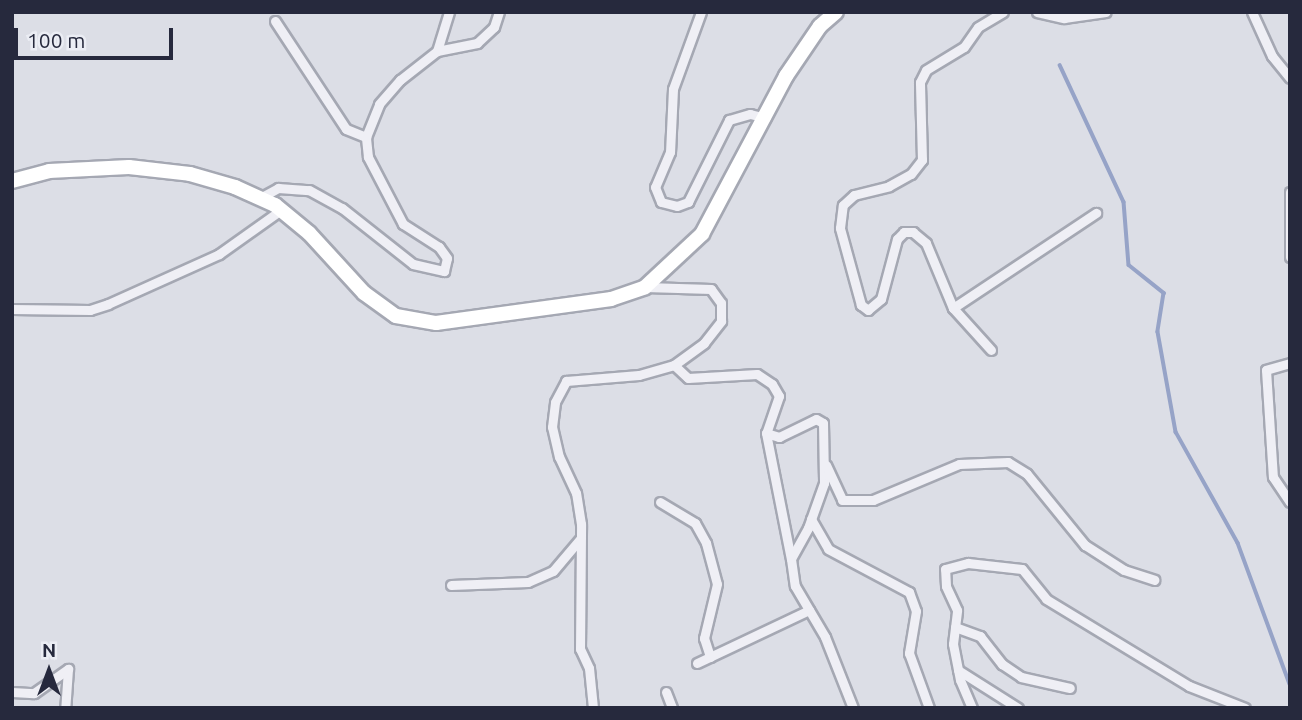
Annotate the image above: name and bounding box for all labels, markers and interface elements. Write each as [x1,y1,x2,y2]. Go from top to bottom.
scale bar [18,14,177,58]
text: 100 m [27,28,85,52]
north arrow [14,636,84,706]
text: N [42,639,56,661]

